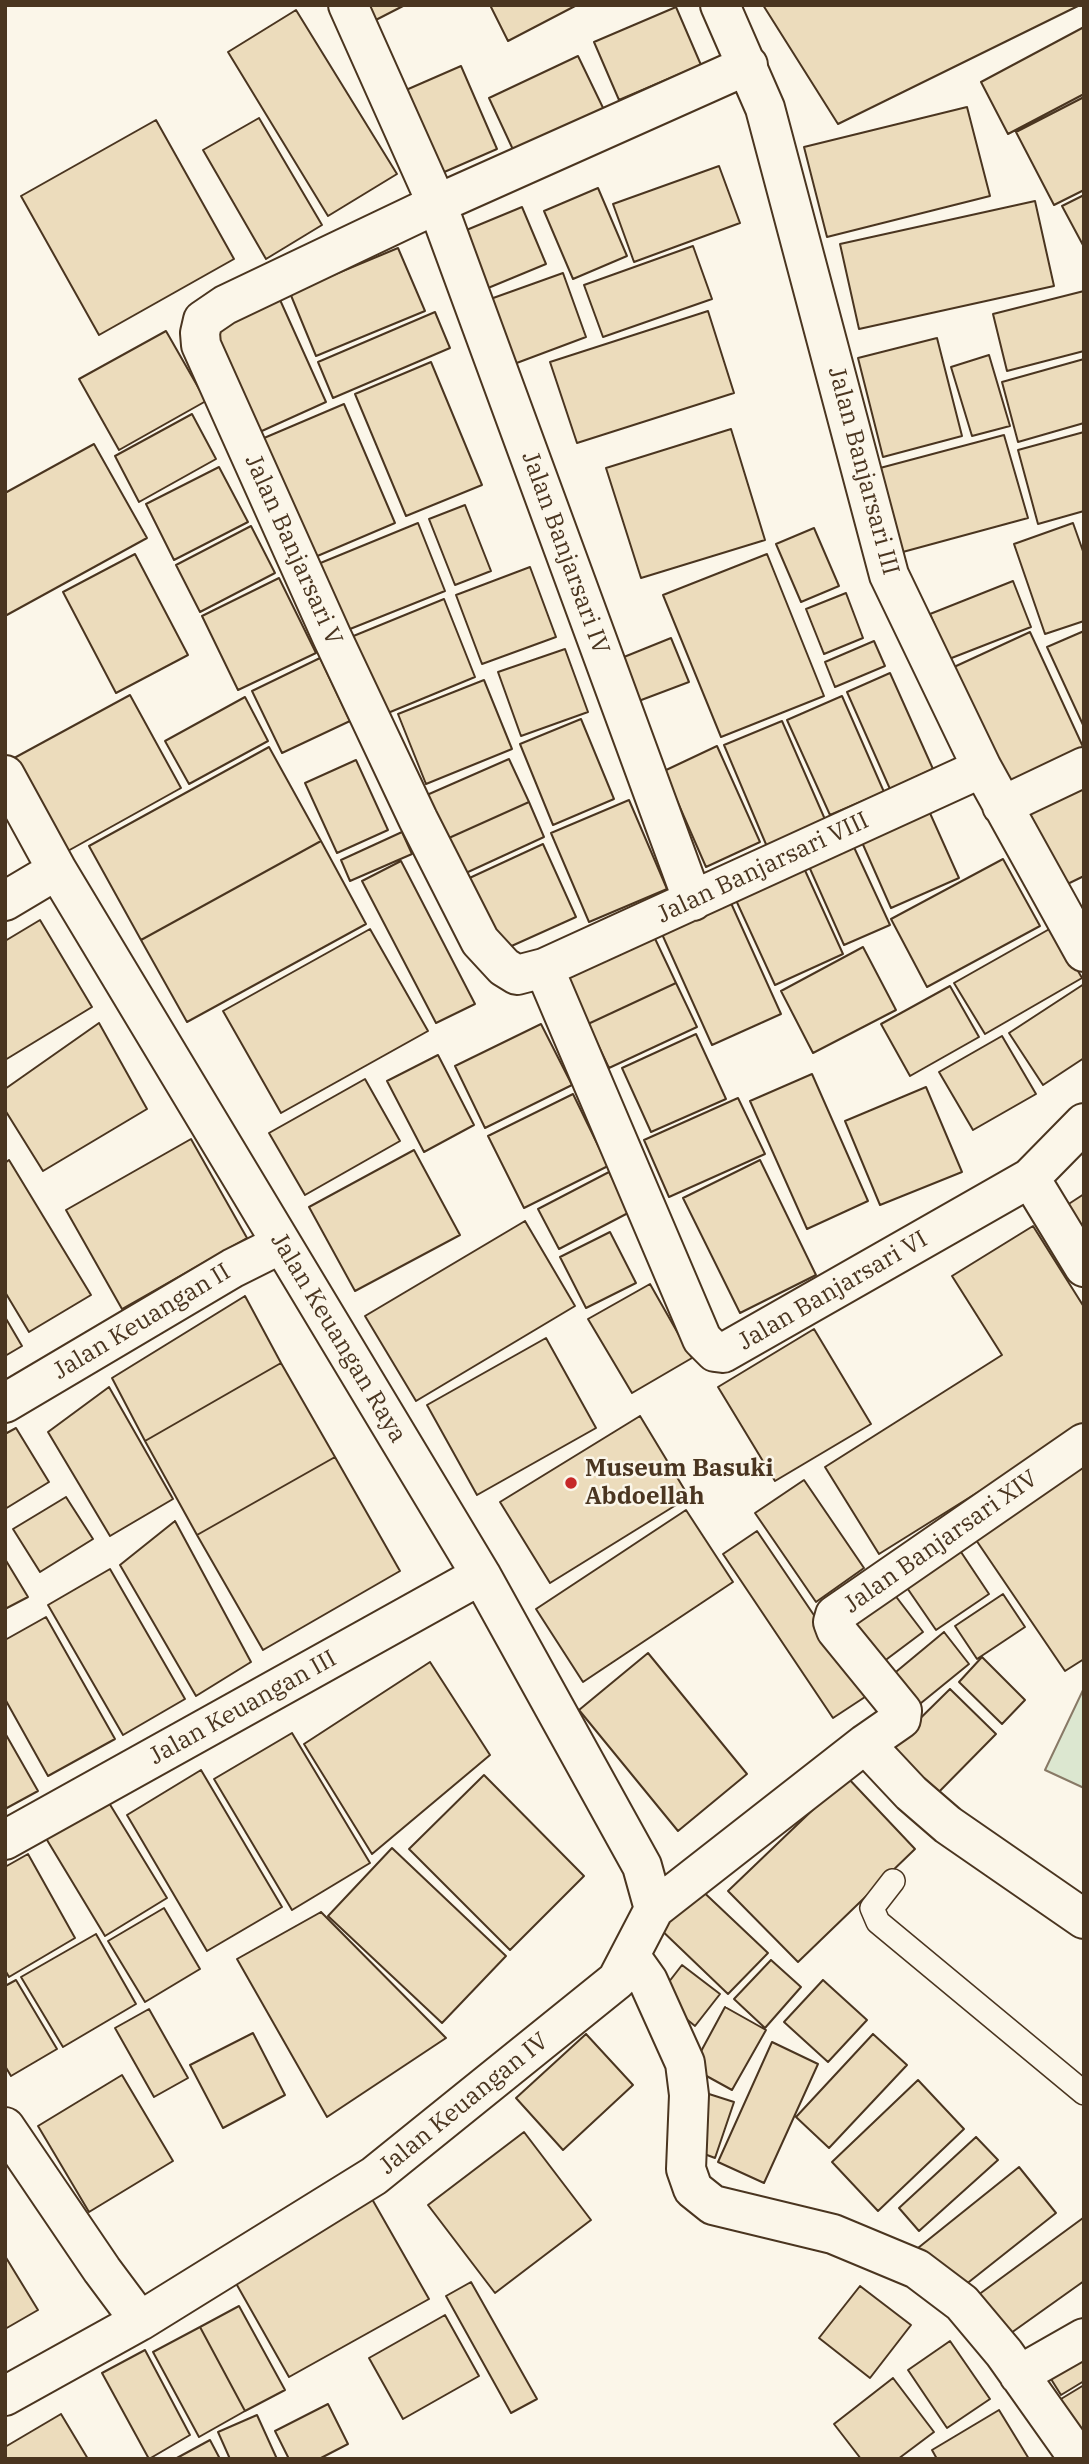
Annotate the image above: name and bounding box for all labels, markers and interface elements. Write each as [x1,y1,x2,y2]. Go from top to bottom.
street label: Jalan Banjarsari III [821,364,905,578]
street label: Jalan Banjarsari IV [515,448,615,658]
street label: Jalan Banjarsari V [238,450,348,650]
street label: Jalan Banjarsari VIII [653,806,873,930]
street label: Jalan Banjarsari VI [733,1225,933,1357]
street label: Jalan Keuangan Raya [264,1228,412,1448]
street label: Jalan Keuangan II [48,1258,236,1386]
place label: Museum Basuki Abdoellah [585,1455,773,1511]
street label: Jalan Banjarsari XIV [839,1464,1043,1620]
marker: Museum Basuki Abdoellah [563,1475,579,1491]
street label: Jalan Keuangan III [144,1645,342,1771]
street label: Jalan Keuangan IV [374,2027,554,2181]

